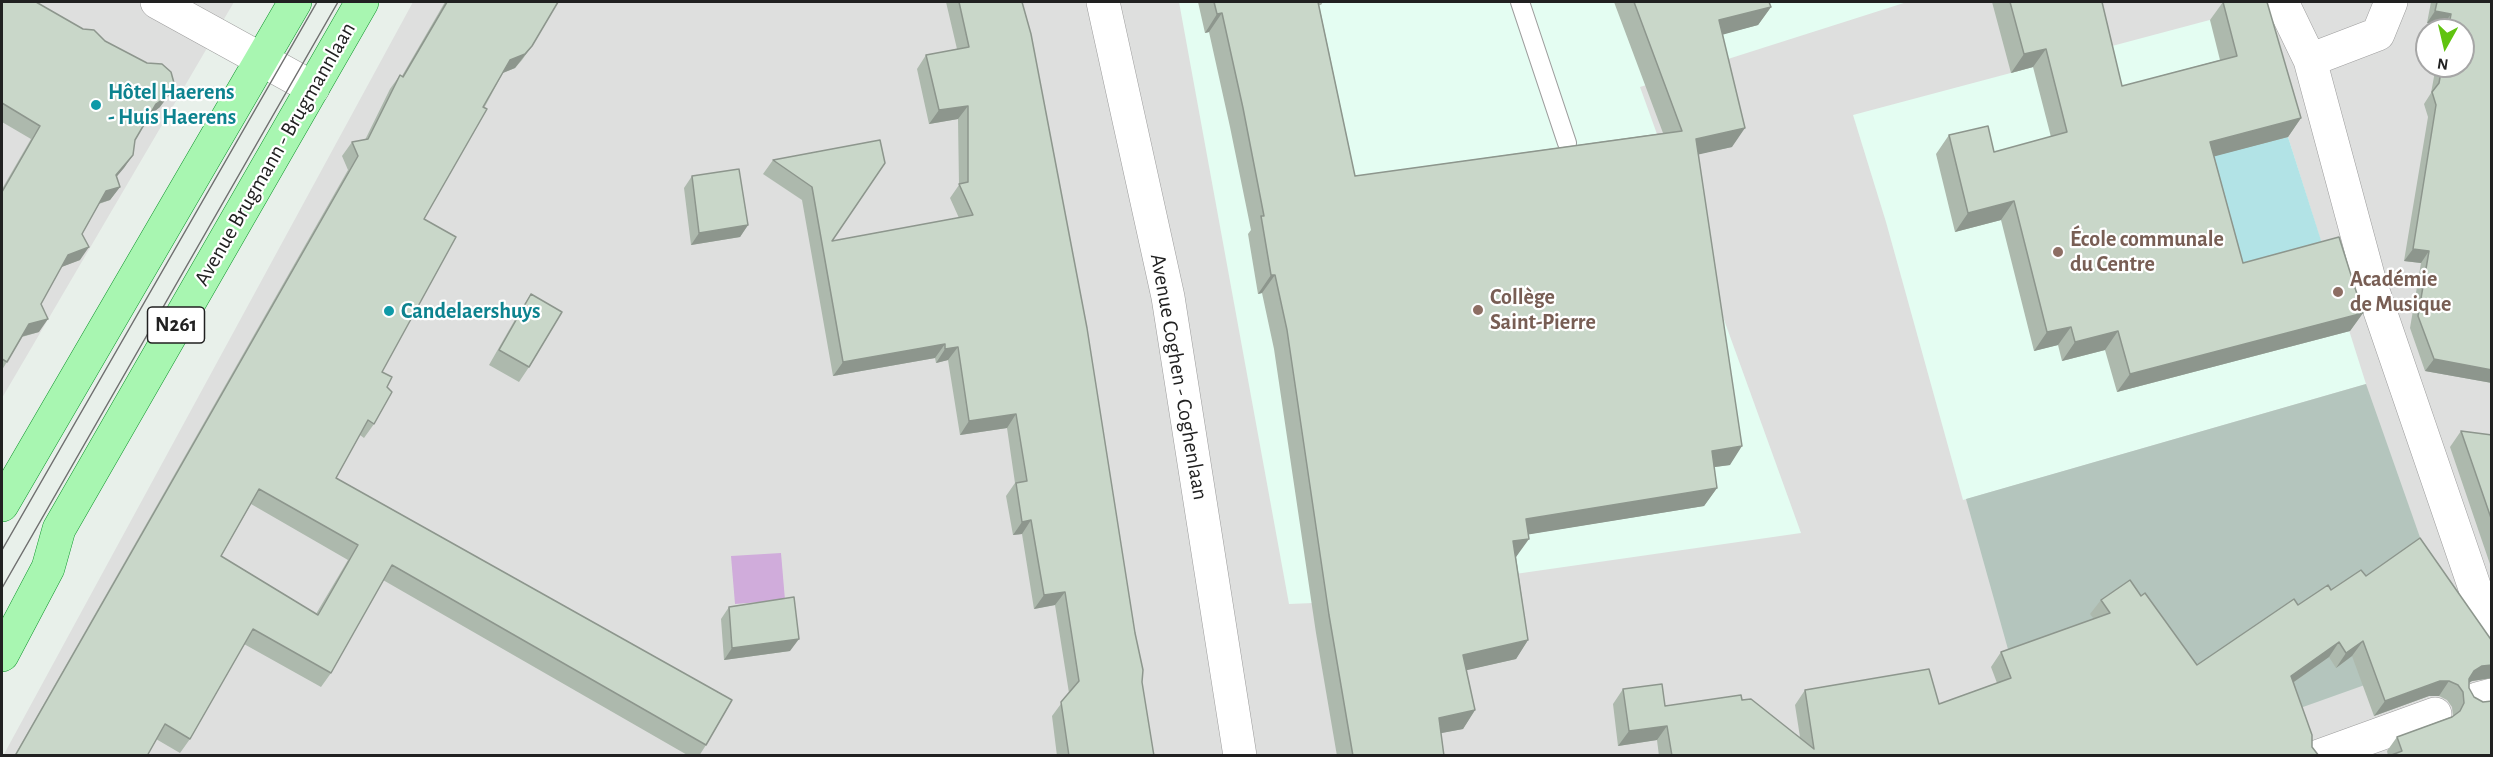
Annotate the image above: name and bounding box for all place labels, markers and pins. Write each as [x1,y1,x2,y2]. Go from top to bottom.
place label: Hôtel Haerens - Huis Haerens [108,79,236,130]
marker: Hôtel Haerens - Huis Haerens [89,98,103,112]
place label: École communale du Centre [2070,226,2224,278]
marker: École communale du Centre [2051,245,2065,259]
place label: Académie de Musique [2350,266,2451,318]
place label: Collège Saint-Pierre [1490,284,1596,336]
marker: Académie de Musique [2331,285,2345,299]
place label: Candelaershuys [401,298,541,324]
marker: Collège Saint-Pierre [1471,303,1485,317]
marker: Candelaershuys [382,304,396,318]

